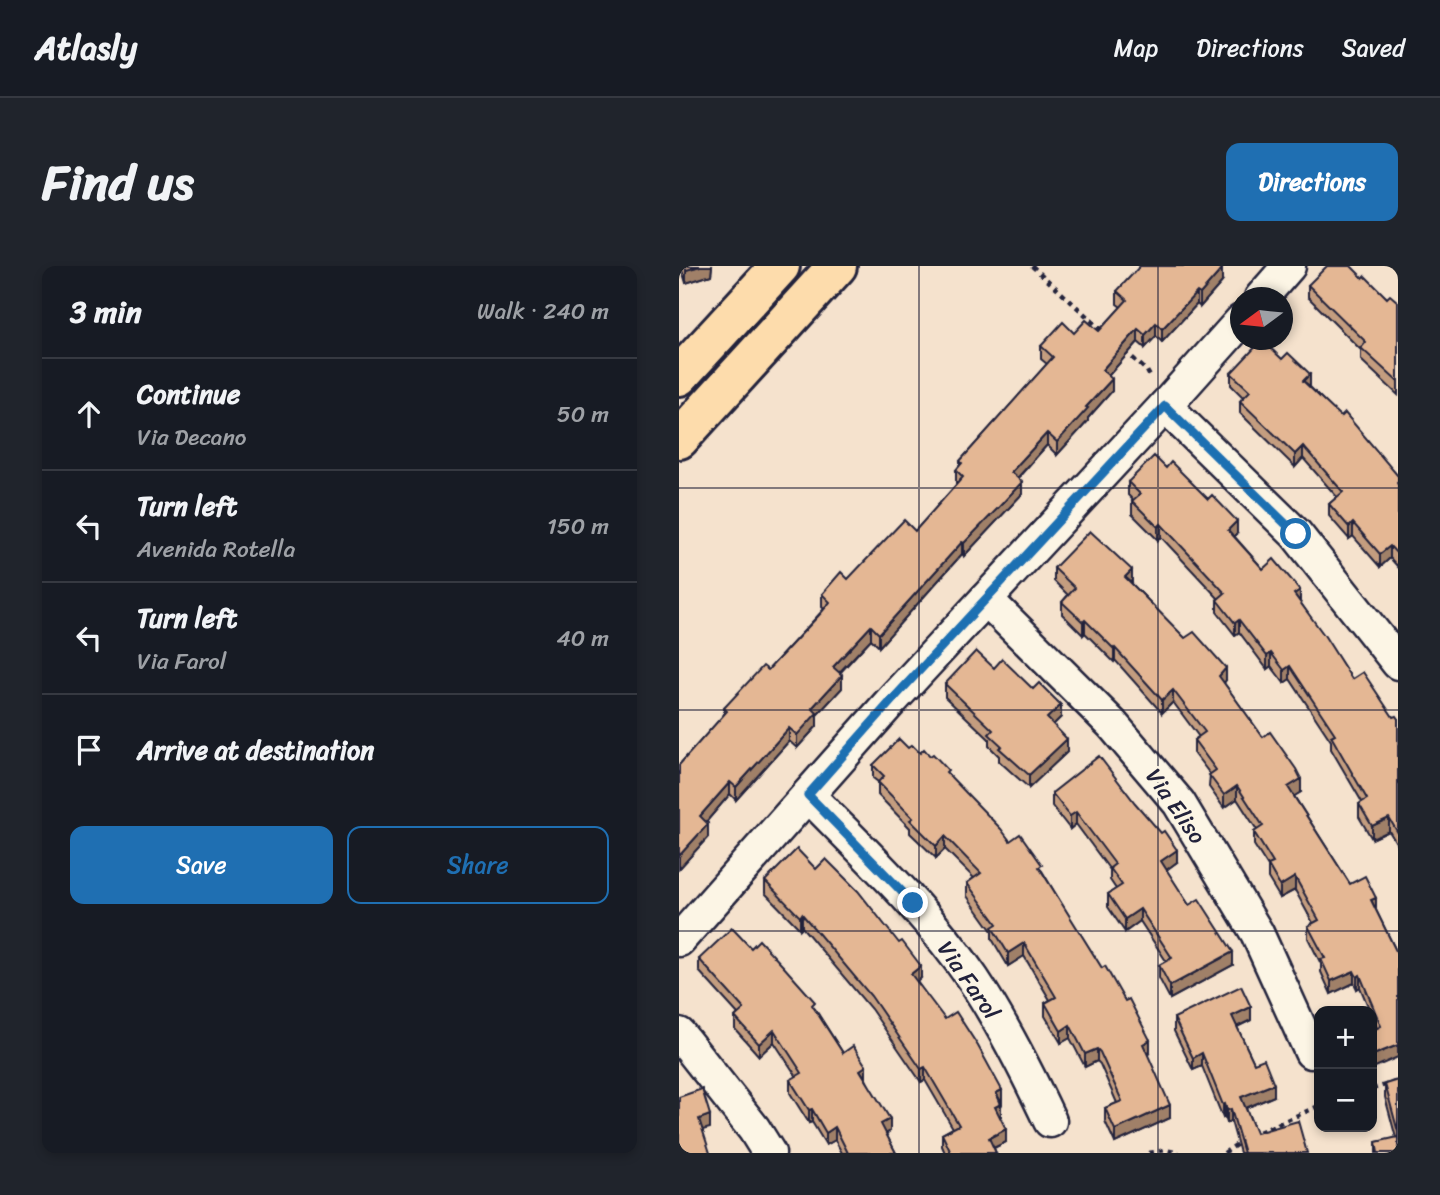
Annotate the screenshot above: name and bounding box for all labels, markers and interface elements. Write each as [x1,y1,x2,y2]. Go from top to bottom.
text: Atlasly [35,19,137,77]
text: Map [1114,27,1158,69]
text: Directions [1196,27,1304,69]
text: Saved [1342,27,1405,69]
text: Find us [42,139,194,226]
button: Directions [1226,143,1398,221]
text: 3 min [70,285,142,339]
north arrow [1230,287,1293,350]
text: Walk · 240 m [477,291,609,332]
text: Continue [137,371,240,417]
text: 50 m [557,394,609,435]
icon: ahead [70,395,108,433]
text: Via Decano [137,417,246,458]
text: Turn left [137,483,237,529]
text: 150 m [547,506,609,547]
icon: left [70,507,108,545]
route start [1280,518,1311,549]
text: Avenida Rotella [137,529,295,570]
text: Turn left [137,595,237,641]
text: 40 m [556,618,609,659]
icon: left [70,619,108,657]
text: Via Farol [137,641,226,682]
text: Arrive at destination [137,727,374,773]
icon: arrive [70,731,108,769]
street label: Via Eliso [1134,760,1217,853]
button: Save [70,826,333,904]
button: Share [347,826,609,904]
route end [897,887,928,918]
street label: Via Farol [926,932,1011,1029]
map controls [1314,1006,1377,1132]
button: + [1314,1006,1377,1069]
button: − [1314,1069,1377,1132]

